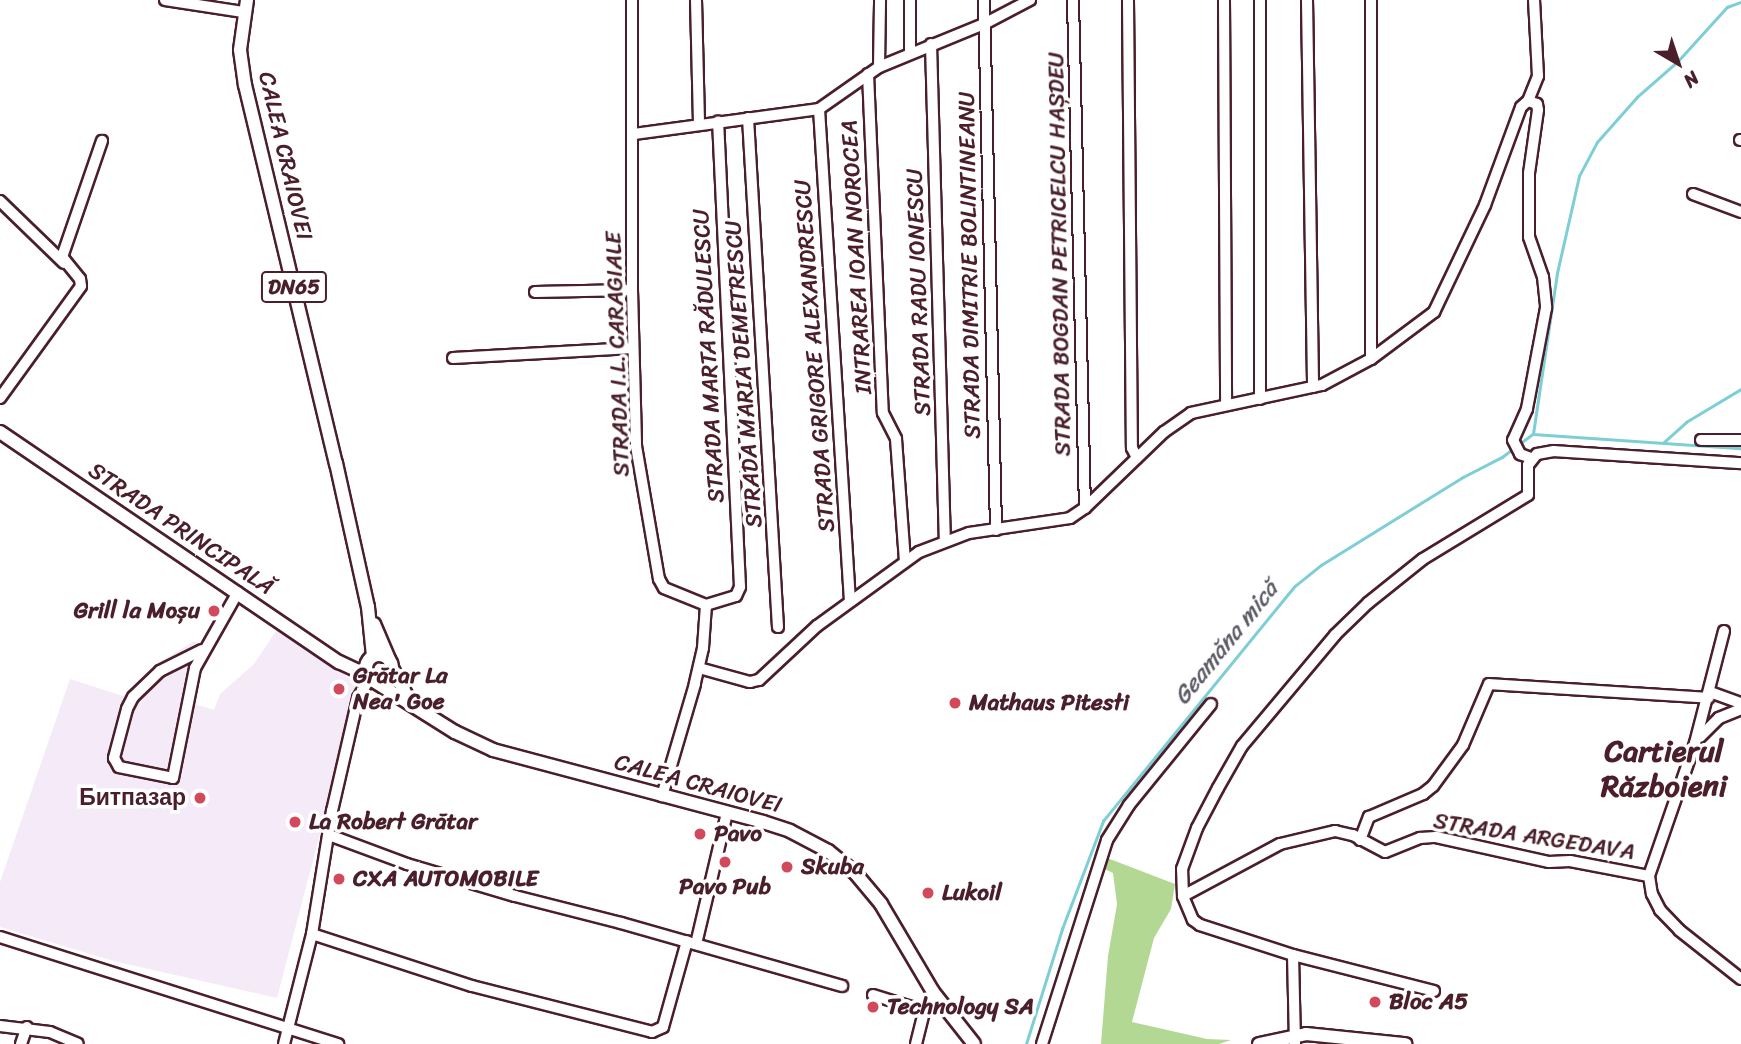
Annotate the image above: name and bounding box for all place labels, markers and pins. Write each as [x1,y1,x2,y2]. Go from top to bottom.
place label: Grill la Moșu [73,597,200,625]
marker: Grill la Moșu [206,603,222,619]
place label: Grătar La Nea' Goe [353,662,447,716]
marker: Grătar La Nea' Goe [331,681,347,697]
place label: Mathaus Pitesti [969,689,1129,717]
marker: Mathaus Pitesti [947,695,963,711]
place label: Битпазар [79,784,186,812]
marker: Битпазар [192,790,208,806]
place label: La Robert Grătar [309,808,478,836]
marker: La Robert Grătar [287,814,303,830]
place label: Pavo [714,820,762,848]
marker: Pavo [692,826,708,842]
place label: Skuba [801,853,864,881]
marker: Pavo Pub [717,854,733,870]
marker: Skuba [779,859,795,875]
place label: CXA AUTOMOBILE [353,865,541,893]
marker: CXA AUTOMOBILE [331,871,347,887]
place label: Pavo Pub [679,873,771,901]
place label: Lukoil [942,879,1002,907]
marker: Lukoil [920,885,936,901]
place label: Bloc A5 [1389,988,1468,1016]
place label: Technology SA [887,993,1034,1021]
marker: Bloc A5 [1367,994,1383,1010]
marker: Technology SA [865,999,881,1015]

